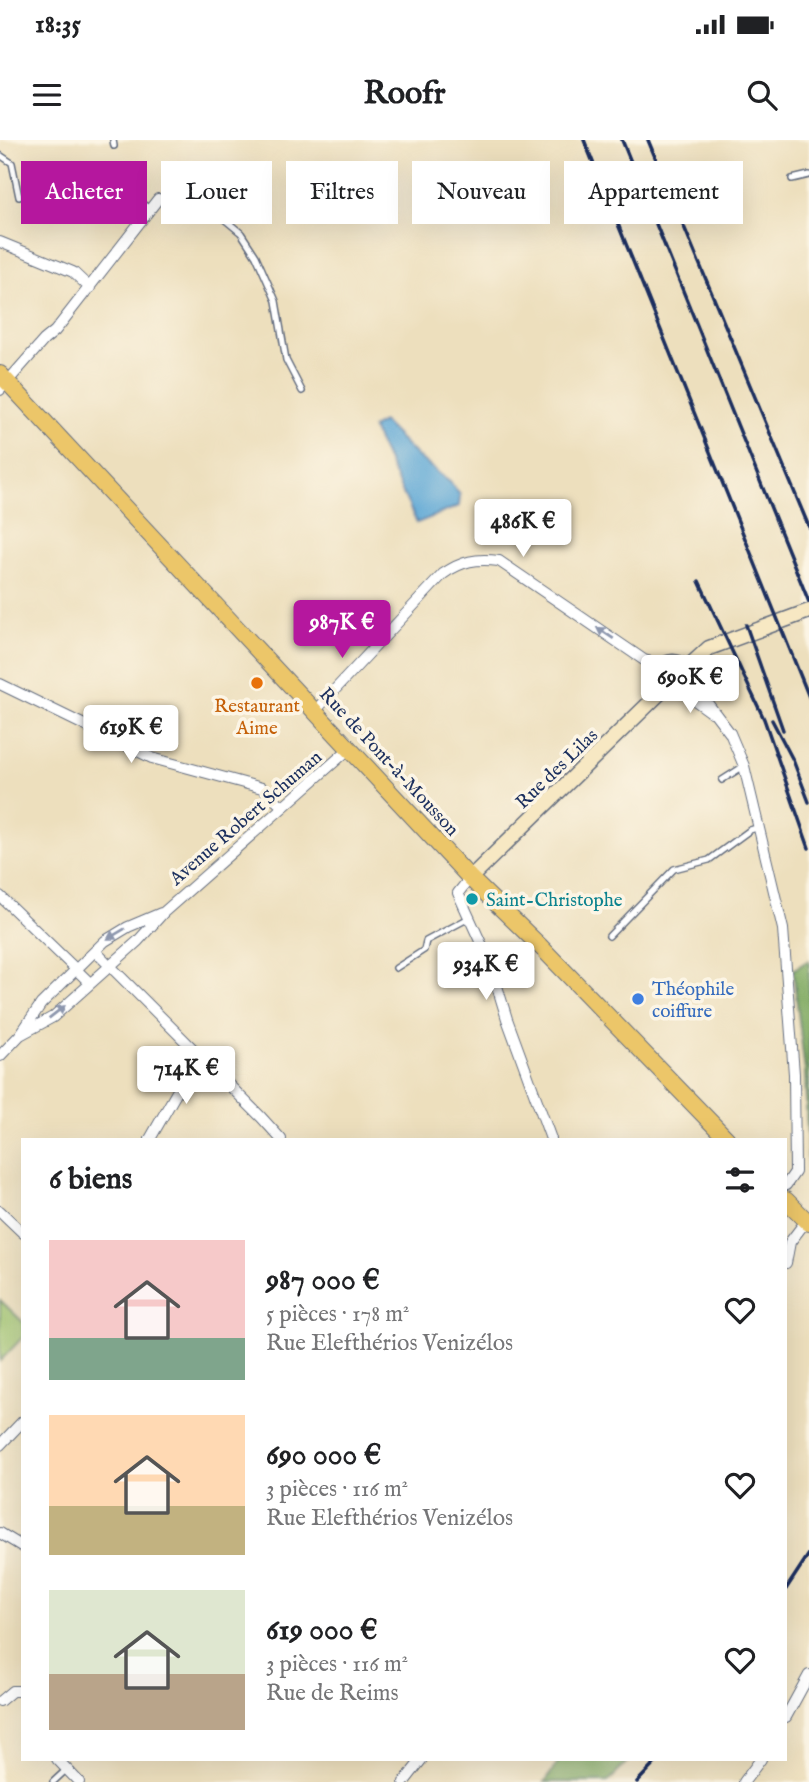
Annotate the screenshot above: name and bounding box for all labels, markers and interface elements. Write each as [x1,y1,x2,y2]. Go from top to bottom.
text: 18:35 [35,8,81,41]
text: Roofr [364,74,445,115]
icon: menu [28,76,66,114]
icon: search [743,76,781,114]
chip: Acheter [21,161,147,224]
chip: Louer [161,161,272,224]
chip: Filtres [286,161,398,224]
chip: Nouveau [412,161,550,224]
chip: Appartement [564,161,743,224]
pin: 486K € [466,500,580,559]
text: 486K € [490,507,556,536]
pin: 987K € [285,601,399,660]
text: 987K € [310,608,374,637]
one-way arrow [595,627,615,640]
pin: 690K € [633,656,747,715]
text: 690K € [657,663,723,692]
marker: Restaurant Aime [249,675,265,691]
street label: Rue de Pont-à-Mousson [313,683,464,842]
place label: Restaurant Aime [214,695,301,741]
pin: 619K € [74,706,188,765]
text: 619K € [99,713,163,742]
street label: Rue des Lilas [511,724,604,815]
street label: Avenue Robert Schuman [164,746,327,892]
place label: Saint-Christophe [486,889,623,913]
marker: Saint-Christophe [464,891,480,907]
one-way arrow [106,928,125,941]
pin: 934K € [429,942,543,1002]
text: 934K € [453,950,519,979]
place label: Théophile coiffure [652,978,734,1024]
marker: Théophile coiffure [630,991,646,1007]
one-way arrow [48,1006,66,1020]
pin: 714K € [129,1046,243,1106]
text: 714K € [153,1054,219,1083]
text: 6 biens [49,1161,132,1199]
icon: filters [721,1161,759,1199]
text: 987 000 € [266,1262,380,1300]
icon: home [105,1268,189,1352]
icon: heart [721,1291,759,1329]
text: 5 pièces · 178 m² [266,1300,410,1329]
text: Rue Elefthérios Venizélos [266,1329,513,1358]
text: 690 000 € [266,1437,381,1475]
icon: home [105,1443,189,1527]
icon: heart [721,1466,759,1504]
text: 3 pièces · 116 m² [266,1475,408,1504]
text: Rue Elefthérios Venizélos [266,1504,513,1533]
text: 619 000 € [266,1612,378,1650]
icon: home [105,1618,189,1702]
icon: heart [721,1641,759,1679]
text: 3 pièces · 116 m² [266,1650,408,1679]
text: Rue de Reims [266,1679,399,1708]

